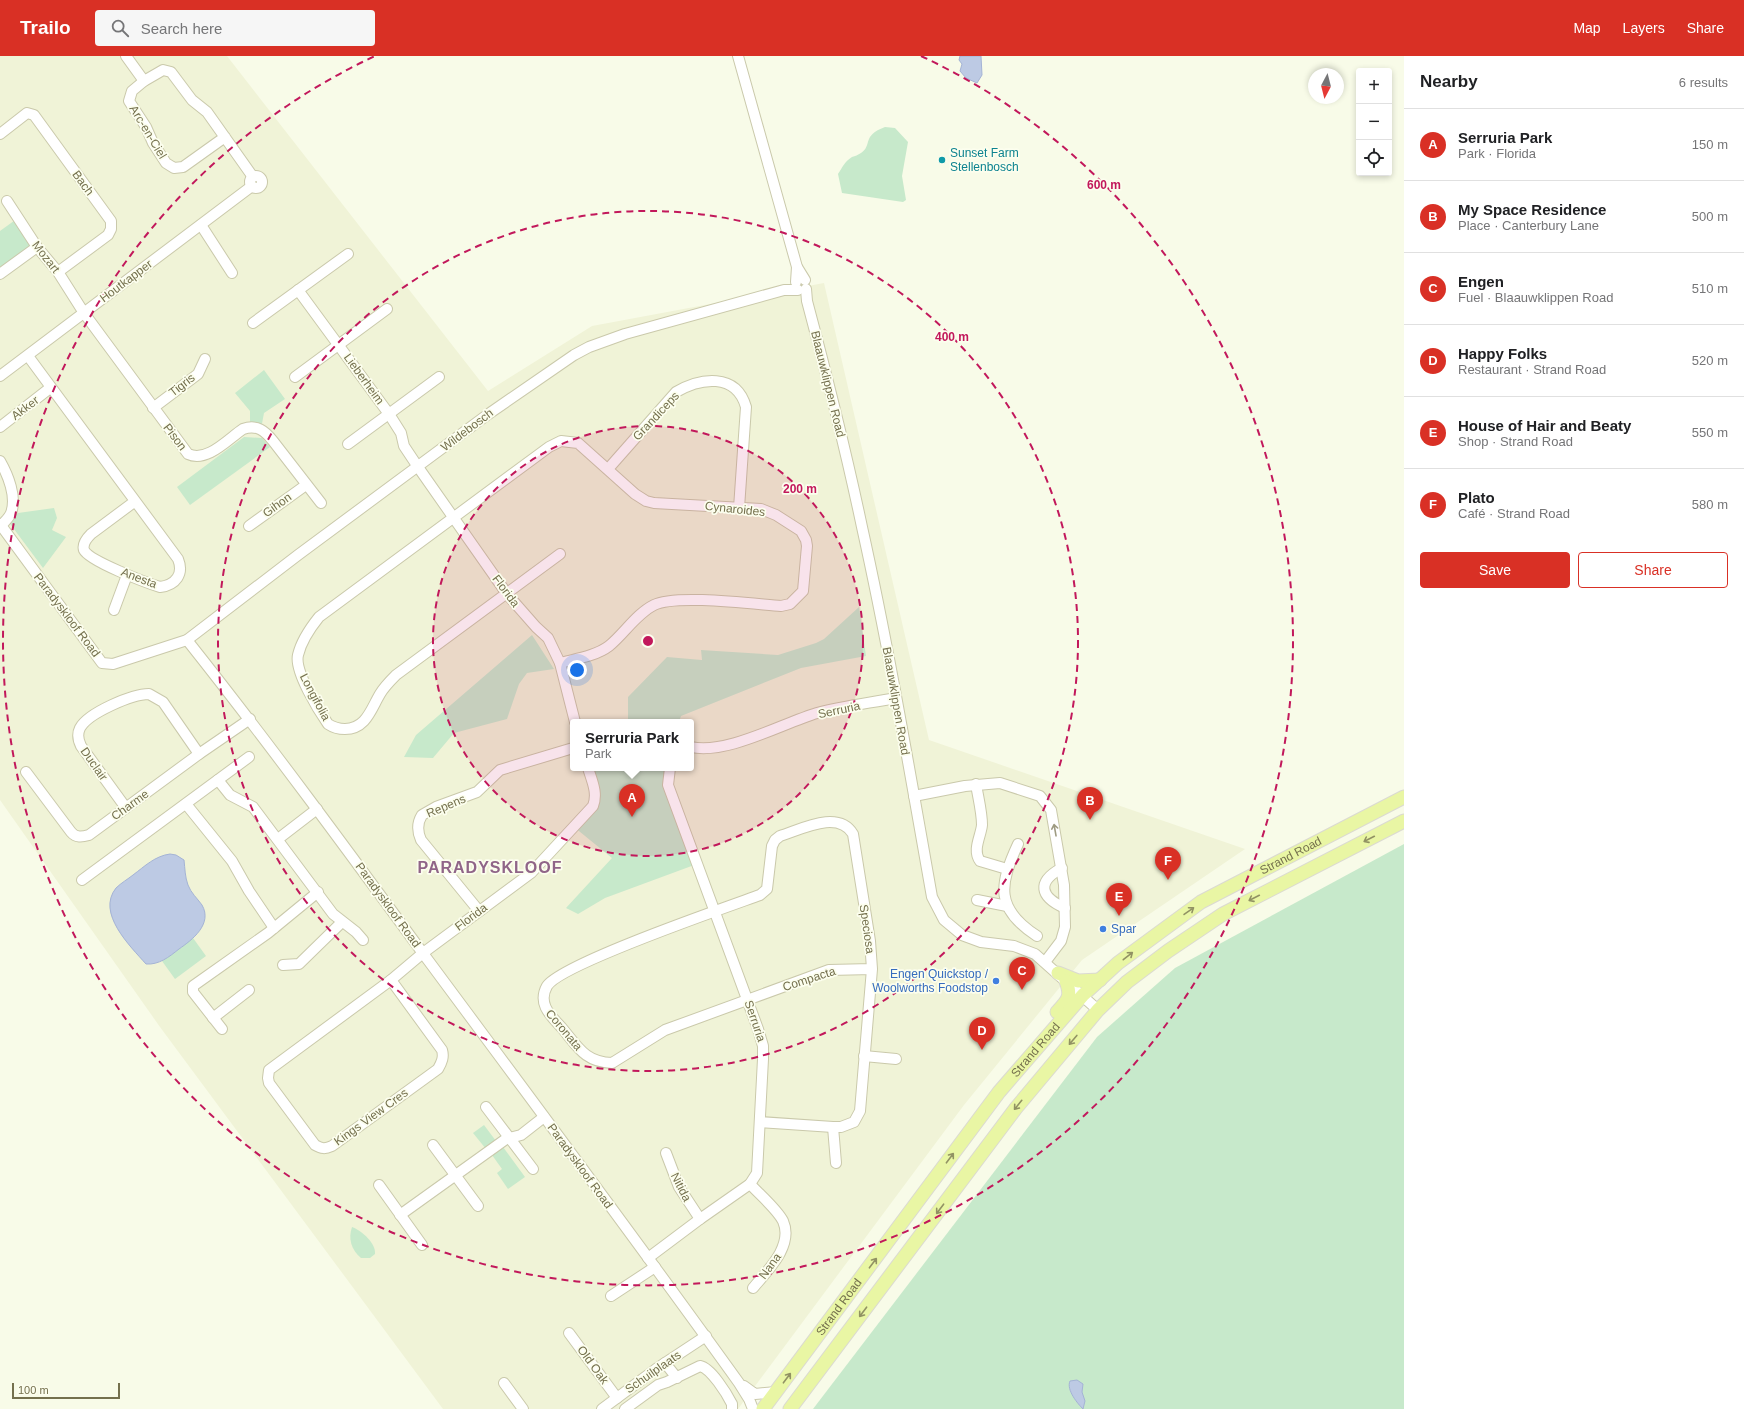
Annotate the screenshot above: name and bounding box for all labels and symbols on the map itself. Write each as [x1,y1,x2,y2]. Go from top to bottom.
north arrow [1308,68,1344,104]
street label: Arc-en-Ciel [127,103,169,161]
place label: Sunset Farm Stellenbosch [950,146,1019,174]
marker: Sunset Farm Stellenbosch [937,155,947,165]
street label: Bach [69,168,97,198]
text: 600 m [1087,178,1121,192]
street label: Mozart [29,238,63,276]
street label: Houtkapper [97,257,155,305]
street label: Blaauwklippen Road [808,329,848,439]
text: 400 m [935,330,969,344]
street label: Lieberheim [341,351,387,407]
street label: Tigris [166,371,198,399]
street label: Grandiceps [630,389,682,443]
street label: Akker [9,393,41,423]
street label: Wildebosch [438,406,496,454]
street label: Pison [160,421,190,453]
text: 200 m [783,482,817,496]
street label: Gihon [260,490,294,520]
street label: Cynaroides [704,499,766,519]
street label: Anesta [119,565,159,591]
street label: Paradyskloof Road [31,570,103,660]
street label: Florida [489,572,523,610]
centre of rings [641,634,655,648]
street label: Blaauwklippen Road [880,646,912,756]
your location [567,660,587,680]
street label: Longifolia [297,671,333,723]
street label: Serruria [817,699,862,721]
street label: Duclair [78,745,110,783]
pin: A [619,784,645,817]
street label: Charme [109,787,152,823]
pin: B [1077,787,1103,820]
street label: Repens [424,791,468,821]
one-way arrow [1051,824,1059,837]
street label: Strand Road [1258,834,1324,877]
one-way arrow [1363,835,1375,843]
pin: F [1155,847,1181,880]
district label: PARADYSKLOOF [417,859,563,876]
street label: Paradyskloof Road [353,860,423,950]
pin: E [1106,883,1132,916]
one-way arrow [1248,895,1260,902]
street label: Florida [452,900,490,934]
street label: Speciosa [857,904,877,955]
one-way arrow [1183,907,1194,915]
place label: Spar [1111,922,1136,936]
marker: Spar [1098,924,1108,934]
one-way arrow [1122,952,1133,960]
pin: C [1009,957,1035,990]
street label: Compacta [781,964,837,994]
place label: Engen Quickstop / Woolworths Foodstop [872,967,989,995]
marker: Engen Quickstop / Woolworths Foodstop [991,976,1001,986]
street label: Serruria [741,999,769,1044]
street label: Coronata [543,1007,585,1054]
pin: D [969,1017,995,1050]
street label: Strand Road [1008,1020,1063,1080]
one-way arrow [1068,1034,1077,1045]
street label: Kings View Cres [331,1086,411,1148]
one-way arrow [1014,1100,1023,1111]
street label: Paradyskloof Road [545,1121,615,1211]
one-way arrow [946,1153,955,1164]
street label: Nitida [668,1170,694,1204]
one-way arrow [936,1204,944,1215]
street label: Nana [756,1250,784,1282]
one-way arrow [869,1257,877,1268]
street label: Strand Road [813,1276,865,1338]
one-way arrow [859,1306,867,1317]
street label: Old Oak [574,1343,612,1388]
street label: Schuilplaats [622,1348,684,1396]
one-way arrow [783,1373,791,1384]
scale bar [12,1381,120,1400]

